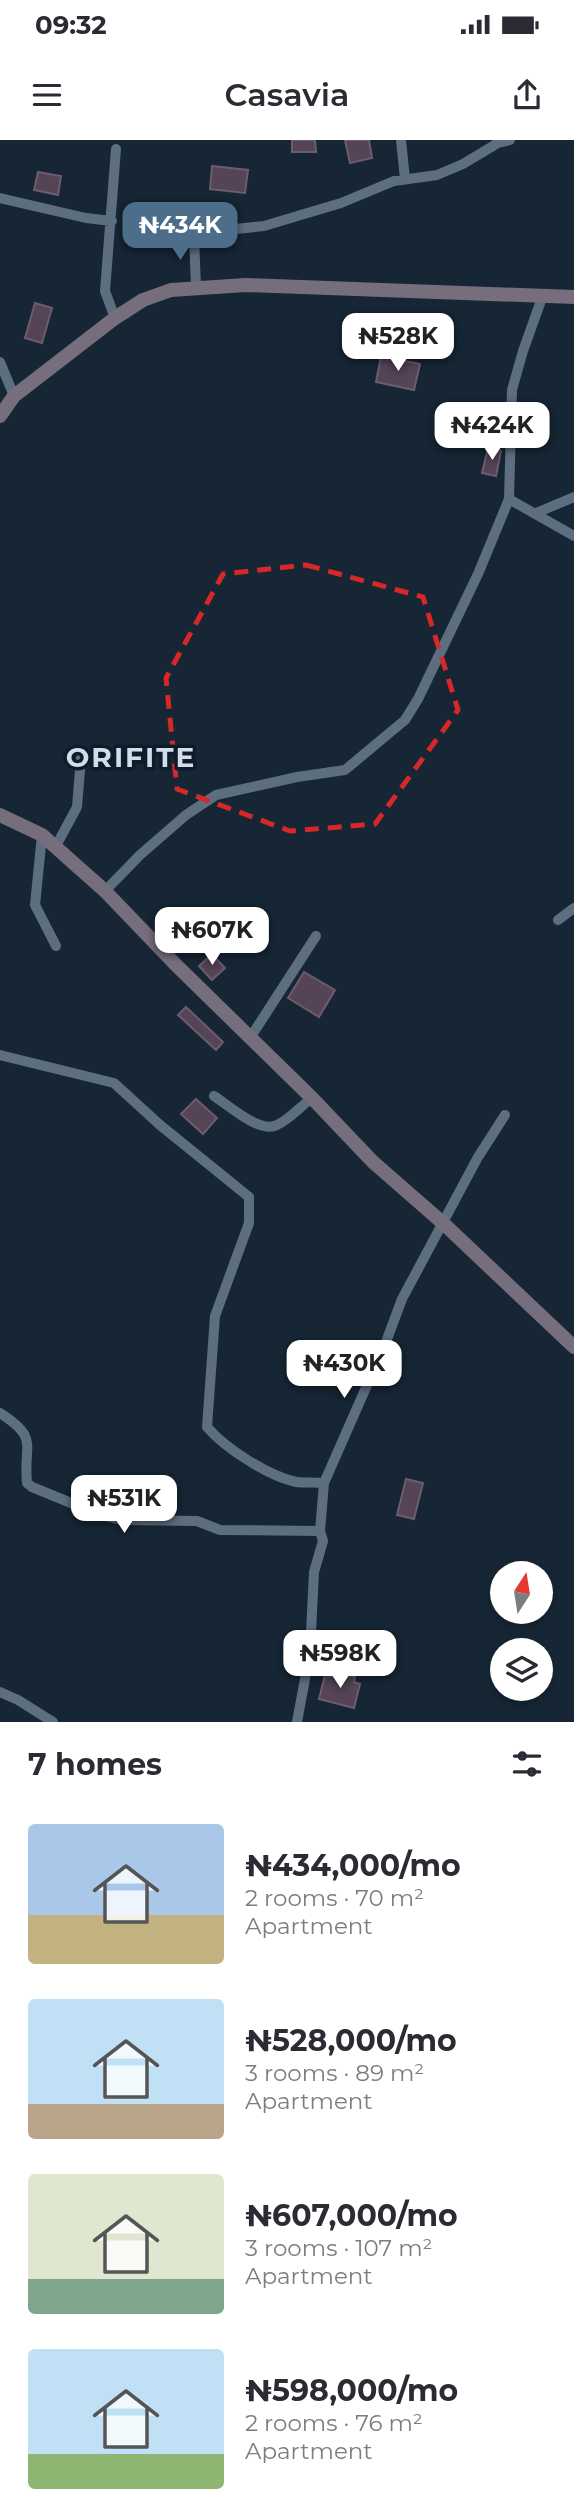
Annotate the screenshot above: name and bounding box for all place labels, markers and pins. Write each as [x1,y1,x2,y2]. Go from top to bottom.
pin: ₦434K [131,202,229,262]
pin: ₦528K [349,314,447,373]
pin: ₦424K [443,402,541,462]
pin: ₦607K [163,908,261,967]
pin: ₦430K [295,1340,393,1400]
pin: ₦531K [75,1476,173,1535]
pin: ₦598K [291,1630,389,1690]

